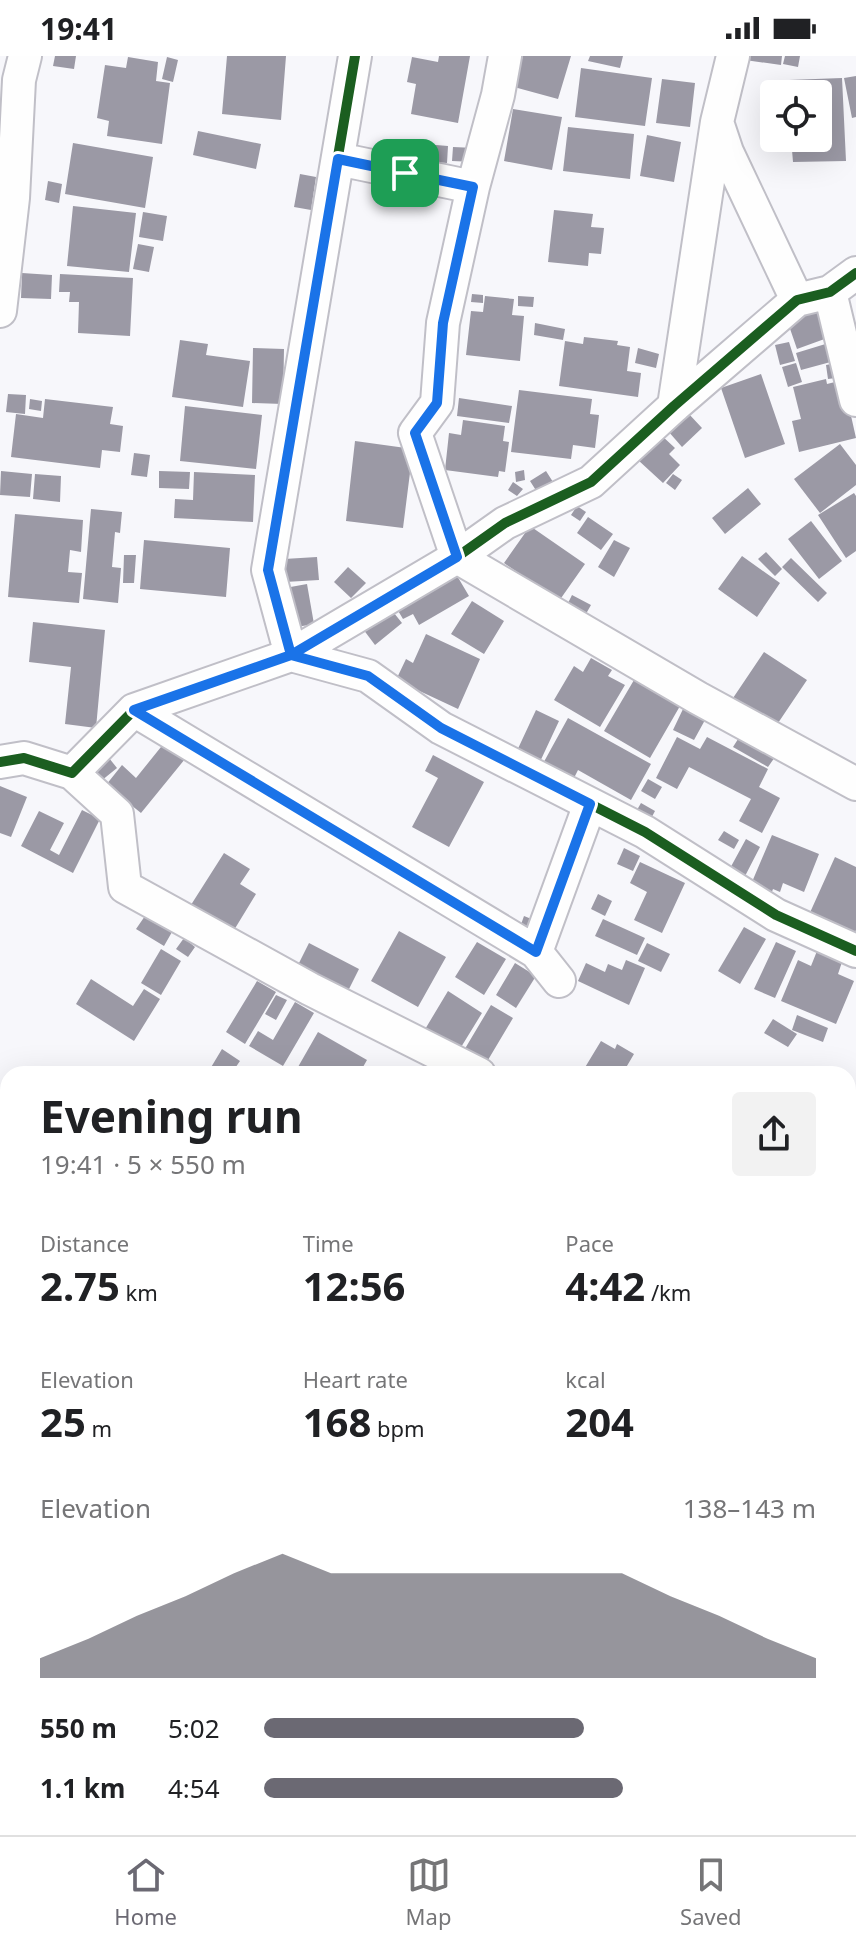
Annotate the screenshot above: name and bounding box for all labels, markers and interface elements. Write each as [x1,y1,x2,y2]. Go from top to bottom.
text: 19:41 [40,8,117,49]
map controls [760,80,832,152]
button: locate [760,80,832,152]
pin [371,139,439,207]
icon: arrive [383,151,427,195]
text: Evening run [40,1086,303,1146]
button: share [732,1092,816,1176]
text: 19:41 · 5 × 550 m [40,1146,246,1182]
text: Distance [40,1228,129,1258]
text: Time [303,1228,354,1258]
text: Pace [565,1228,614,1258]
text: 2.75 [40,1258,120,1313]
text: 12:56 [303,1258,405,1313]
text: 4:42 [565,1258,645,1313]
text: km [120,1277,158,1307]
text: /km [645,1277,691,1307]
text: Elevation [40,1364,134,1394]
text: Heart rate [303,1364,408,1394]
text: kcal [565,1364,606,1394]
text: 25 [40,1394,86,1449]
text: 168 [303,1394,371,1449]
text: 204 [565,1394,634,1449]
text: m [86,1413,112,1443]
text: bpm [371,1413,425,1443]
text: Elevation [40,1490,151,1526]
text: 138–143 m [683,1490,816,1526]
text: 550 m [40,1710,117,1746]
text: 5:02 [168,1710,220,1746]
text: 1.1 km [40,1770,125,1806]
text: 4:54 [168,1770,220,1806]
tab: Home [114,1853,177,1931]
tab: Map [406,1853,451,1931]
tab: Saved [680,1853,742,1931]

